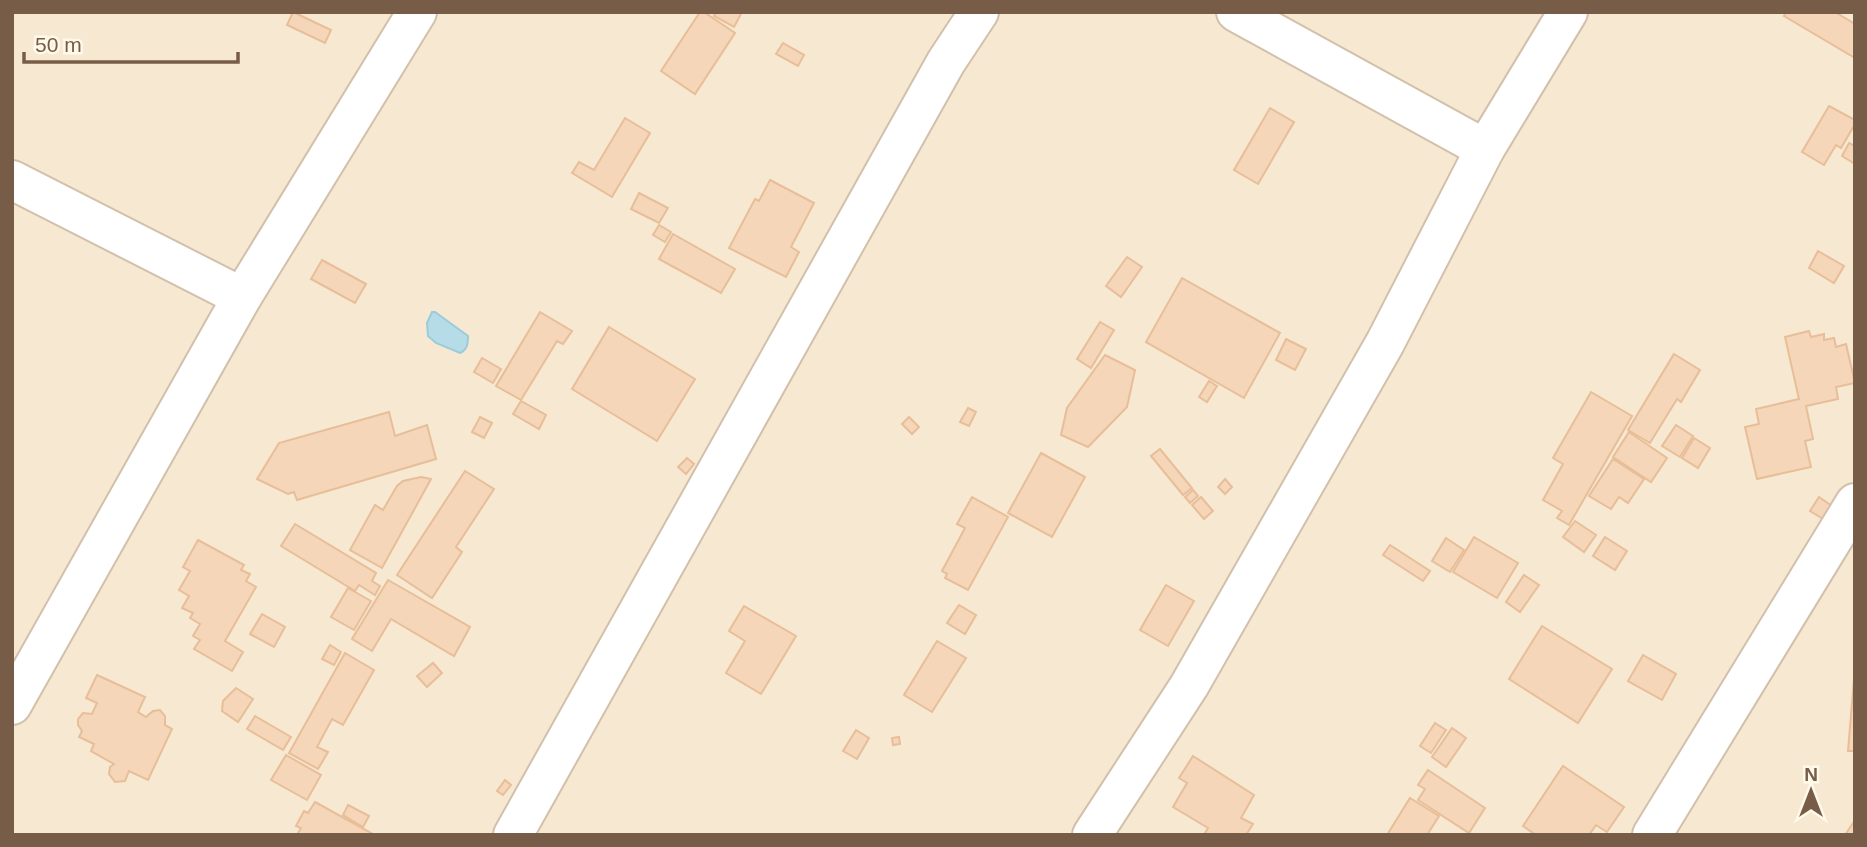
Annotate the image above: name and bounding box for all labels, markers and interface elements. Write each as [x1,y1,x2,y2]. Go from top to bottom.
scale bar [24,21,238,65]
text: 50 m [35,33,82,56]
north arrow [1776,756,1846,826]
text: N [1804,764,1818,785]

